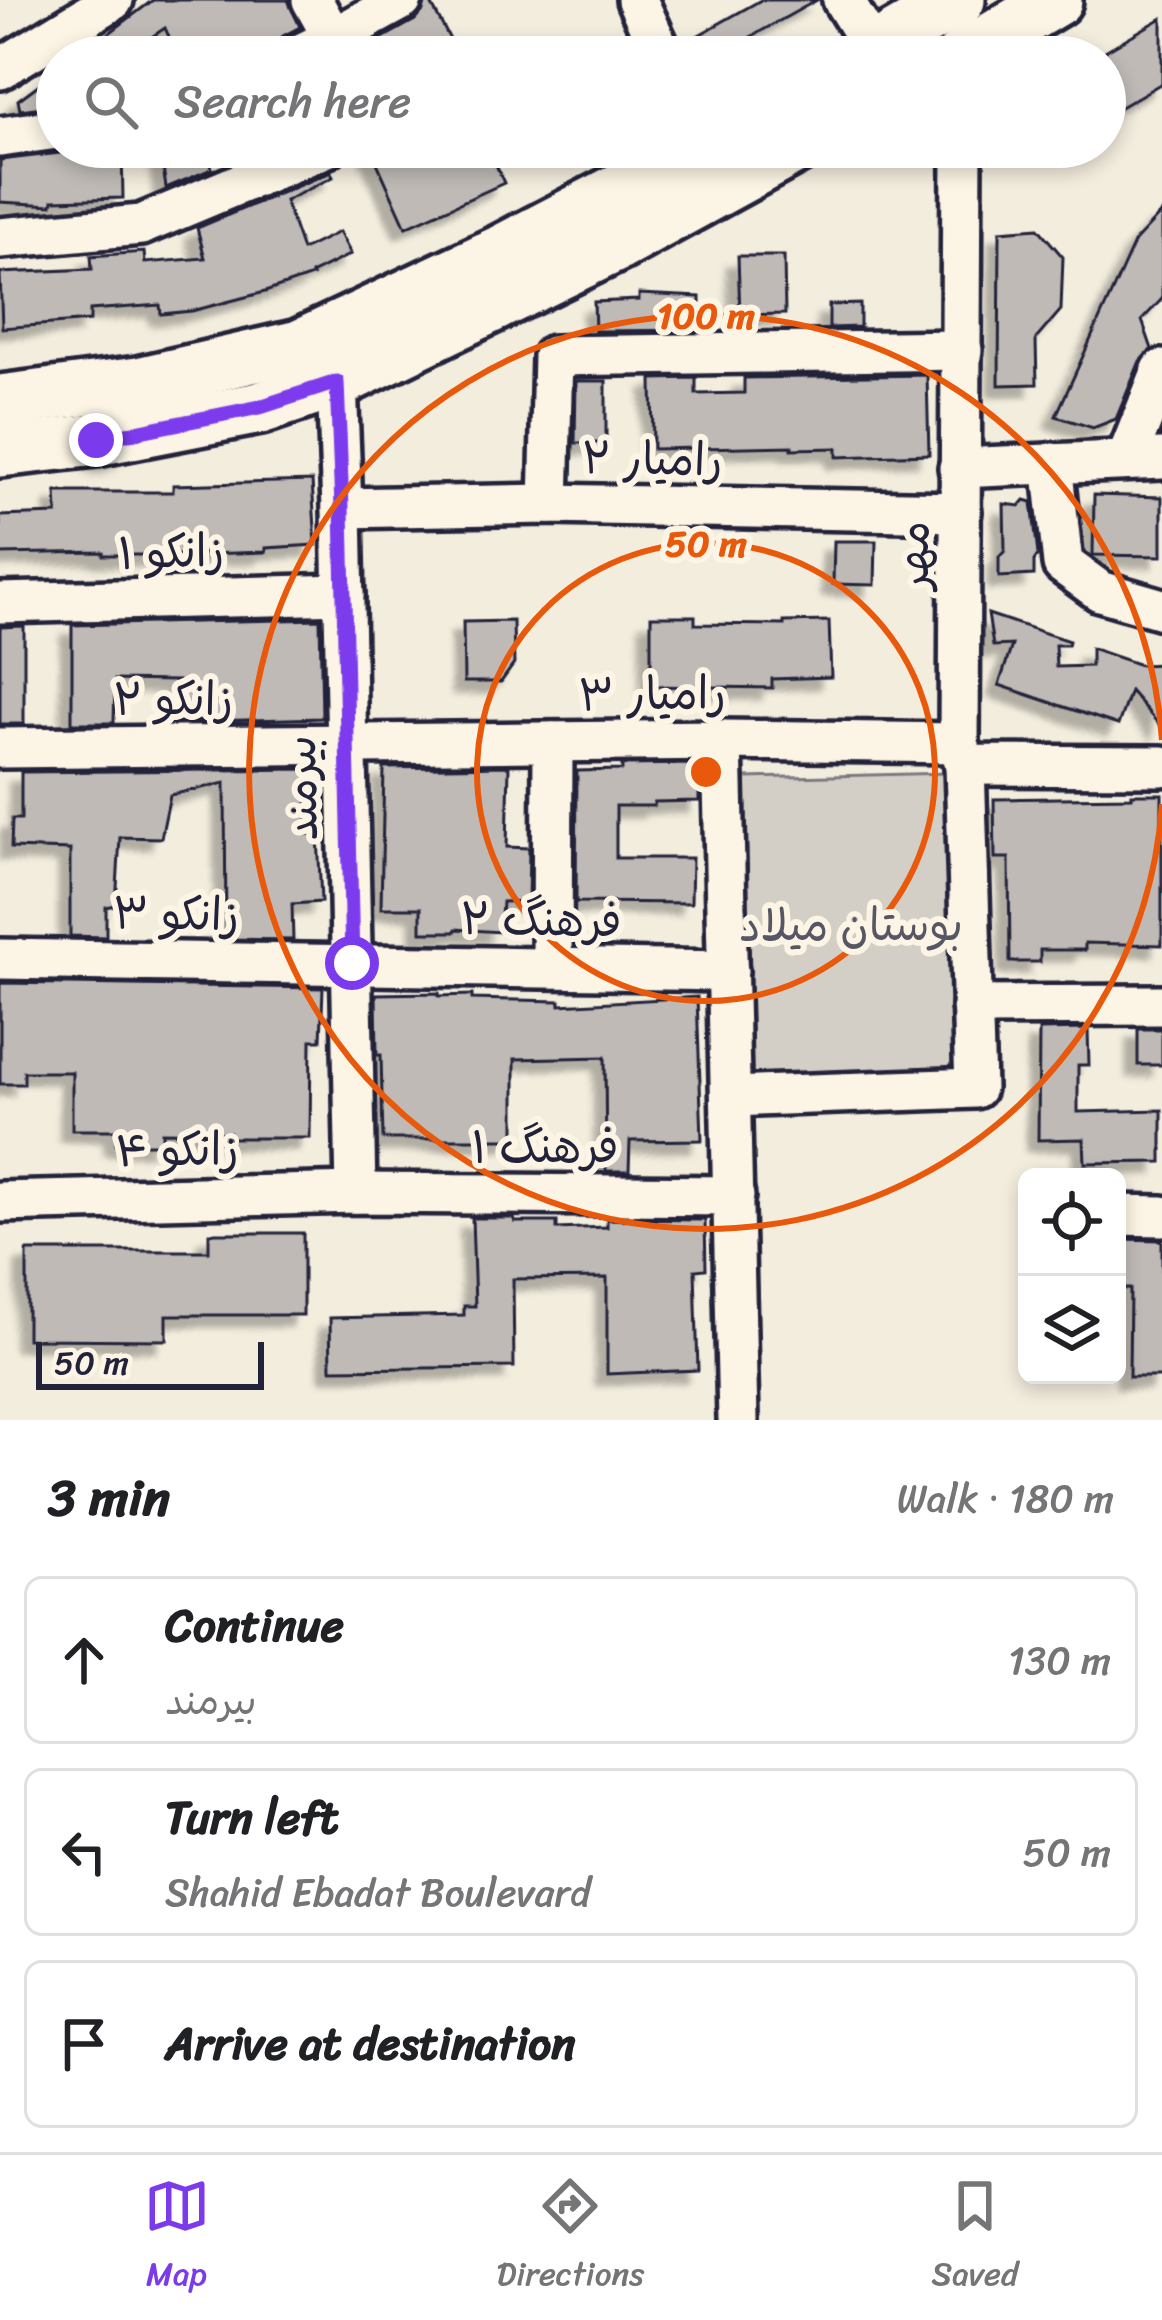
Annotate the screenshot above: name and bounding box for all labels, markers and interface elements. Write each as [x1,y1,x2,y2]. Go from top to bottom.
search box [36,36,1126,168]
text: Search here [174,62,411,142]
icon: search [78,69,144,135]
text: 100 m [657,284,755,348]
route end [69,413,123,467]
street label: رامیار ۲ [581,418,723,500]
street label: زانکو ۱ [117,510,225,594]
text: 50 m [665,512,747,576]
street label: مهر [873,521,953,593]
street label: رامیار ۳ [578,653,726,735]
street label: زانکو ۲ [113,659,233,739]
street label: بیرمند [260,734,342,842]
centre of rings [685,751,727,793]
street label: زانکو ۳ [112,873,240,955]
street label: فرهنگ ۲ [459,879,622,961]
park label: بوستان میلاد [739,885,963,965]
route start [325,936,379,990]
street label: فرهنگ ۱ [471,1107,619,1187]
street label: زانکو ۴ [115,1109,239,1191]
map controls [1018,1168,1126,1384]
button: locate [1018,1168,1126,1276]
button: layers [1018,1276,1126,1384]
text: 50 m [54,1334,129,1392]
scale bar [36,1336,264,1389]
text: 3 min [48,1453,170,1543]
text: Walk · 180 m [897,1464,1114,1533]
text: Continue [165,1586,344,1666]
text: 130 m [1008,1626,1111,1695]
icon: ahead [51,1627,117,1693]
text: بیرمند [165,1666,257,1735]
text: Turn left [165,1778,338,1858]
text: 50 m [1022,1818,1111,1887]
icon: left [51,1819,117,1885]
text: Shahid Ebadat Boulevard [165,1858,591,1927]
text: Arrive at destination [165,2004,575,2084]
icon: arrive [51,2011,117,2077]
tab: Map [144,2173,210,2303]
tab: Directions [497,2173,644,2303]
tab: Saved [931,2173,1018,2303]

